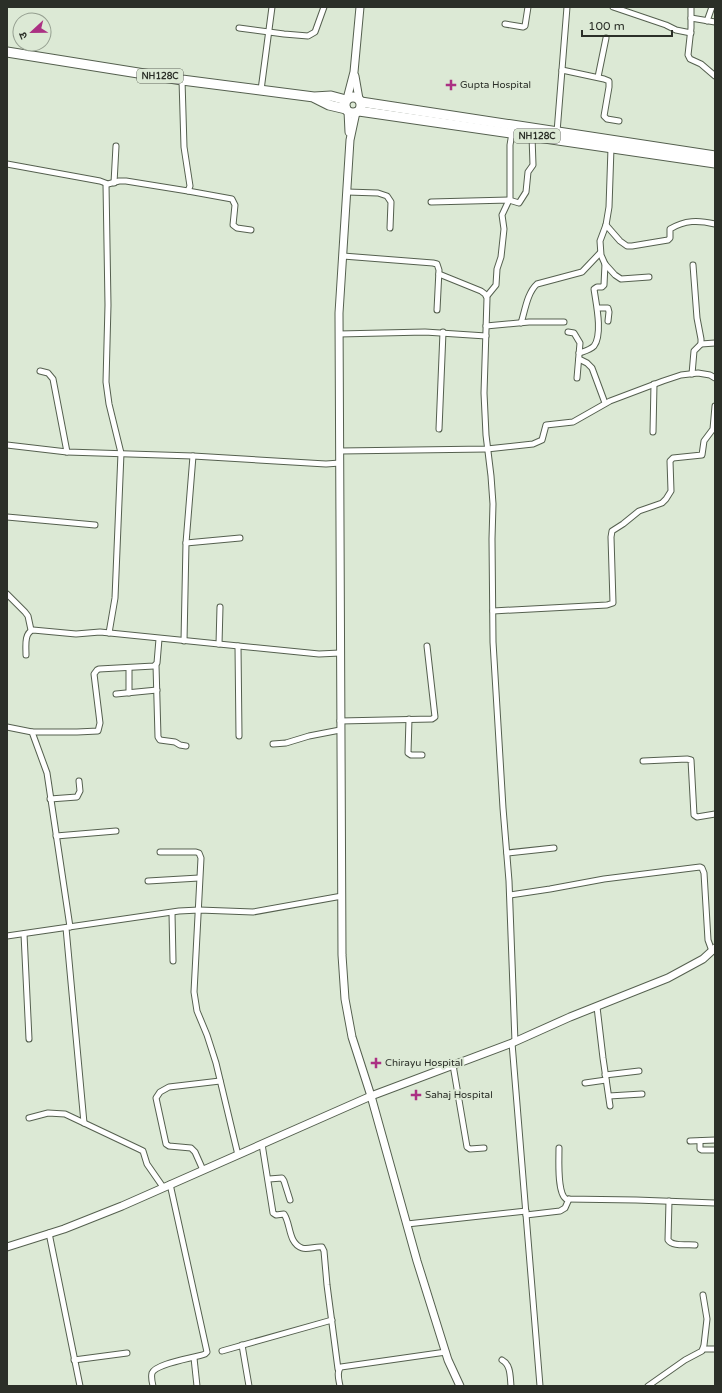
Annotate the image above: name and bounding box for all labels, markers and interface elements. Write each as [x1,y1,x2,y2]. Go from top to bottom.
north arrow [12,12,52,52]
scale bar [582,12,672,38]
text: 100 m [588,19,625,33]
text: उ [16,30,30,41]
road number: NH128C [137,69,183,83]
marker: Gupta Hospital [445,79,457,91]
place label: Gupta Hospital [460,79,531,91]
road number: NH128C [514,129,560,143]
marker: Chirayu Hospital [370,1057,382,1069]
place label: Chirayu Hospital [385,1057,463,1069]
marker: Sahaj Hospital [410,1089,422,1101]
place label: Sahaj Hospital [425,1089,493,1101]

